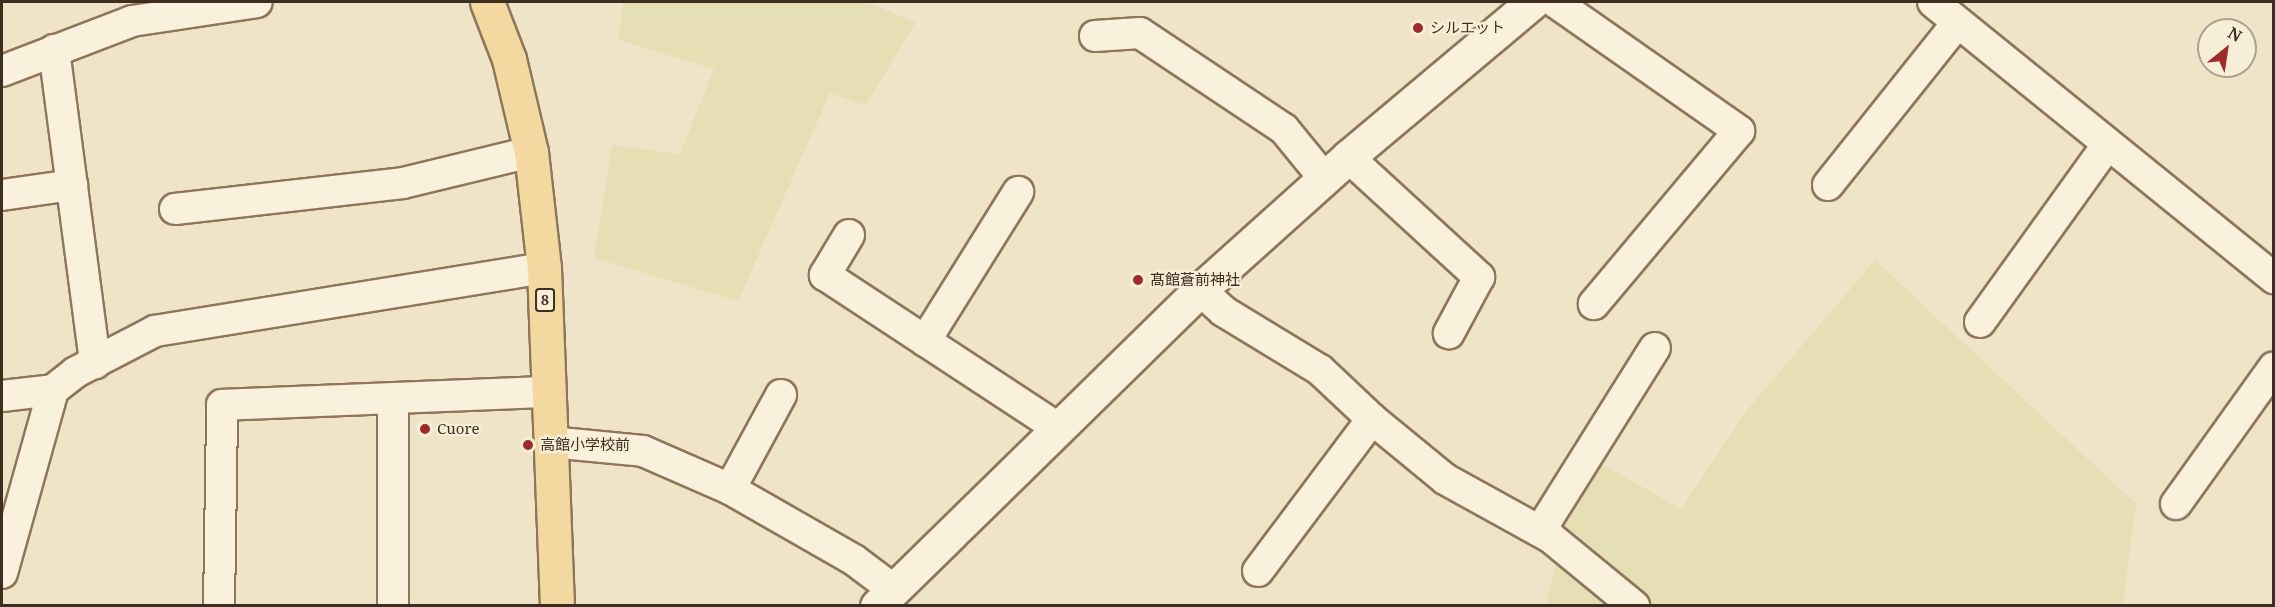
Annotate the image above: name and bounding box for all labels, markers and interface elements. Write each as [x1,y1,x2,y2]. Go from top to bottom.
north arrow [2197,18,2257,78]
place label: シルエット [1430,19,1505,37]
marker: シルエット [1411,21,1425,35]
text: N [2224,21,2246,47]
place label: 髙館蒼前神社 [1150,271,1240,289]
marker: 髙館蒼前神社 [1131,273,1145,287]
road number: 8 [534,289,556,311]
place label: Cuore [437,420,479,438]
marker: Cuore [418,422,432,436]
place label: 高館小学校前 [540,436,630,454]
marker: 高館小学校前 [521,438,535,452]

